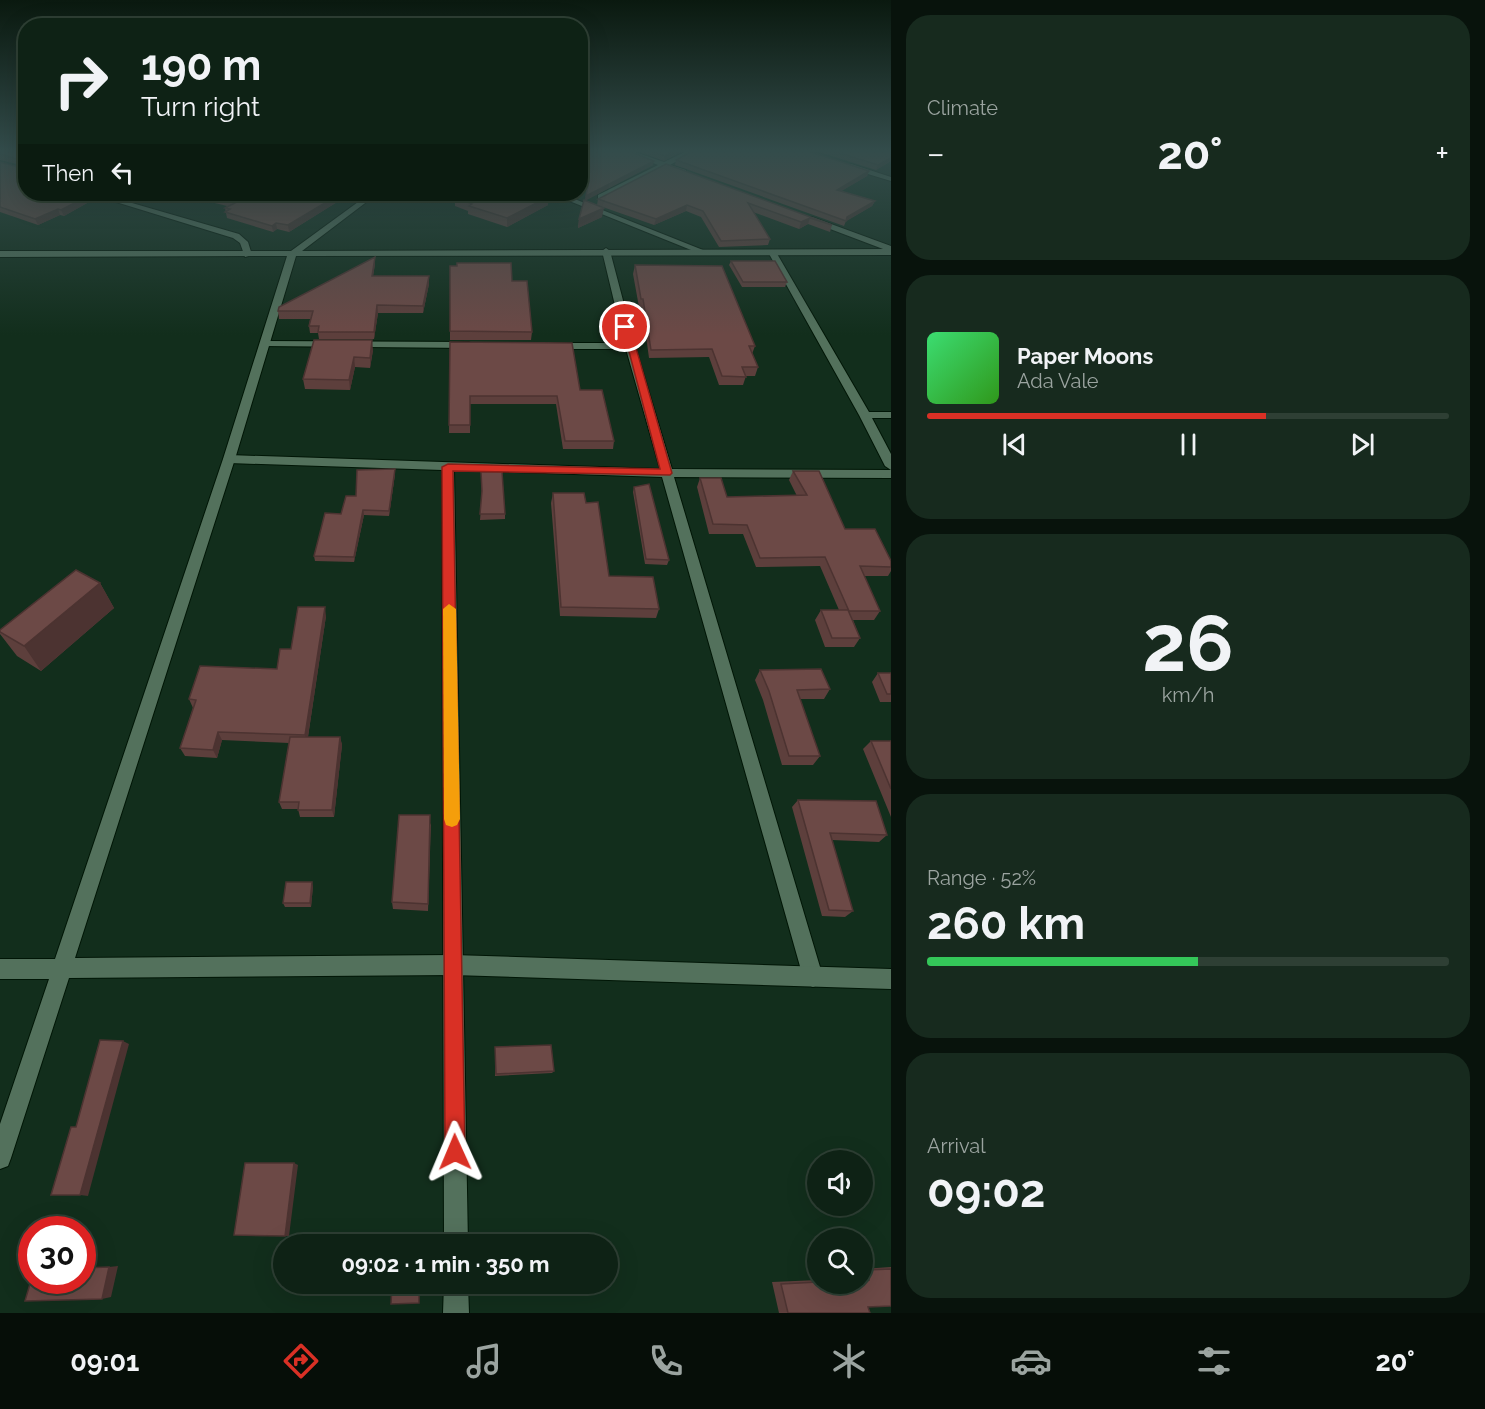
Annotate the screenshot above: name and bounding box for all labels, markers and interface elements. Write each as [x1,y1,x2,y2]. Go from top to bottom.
text: 190 m [141,41,261,90]
icon: right [42,42,120,120]
text: Turn right [141,91,260,122]
text: Climate [927,96,998,120]
text: 20° [1157,127,1223,180]
text: − [927,134,945,173]
text: + [1435,134,1449,173]
icon: left [106,156,139,189]
text: Then [42,160,94,186]
pin [599,301,650,352]
icon: arrive [608,310,641,343]
text: Paper Moons [1017,343,1153,369]
text: Ada Vale [1017,369,1099,393]
icon: previous [998,428,1031,461]
icon: pause [1172,428,1205,461]
icon: next [1346,428,1379,461]
text: 26 [1142,598,1234,689]
text: km/h [1162,683,1214,707]
text: Range · 52% [927,866,1036,890]
text: 260 km [927,897,1085,950]
position arrow [423,1120,487,1184]
text: Arrival [927,1134,986,1158]
map controls [807,1150,873,1294]
button: sound [807,1150,873,1216]
text: 09:02 [927,1165,1045,1218]
speed limit sign: 30 [18,1216,96,1294]
button: search [807,1228,873,1294]
text: 09:02 · 1 min · 350 m [341,1251,550,1277]
icon: directions [280,1340,322,1382]
icon: music [463,1340,505,1382]
icon: phone [645,1340,687,1382]
icon: climate [828,1340,870,1382]
icon: car [1010,1340,1052,1382]
icon: filters [1193,1340,1235,1382]
text: 09:01 [70,1346,139,1377]
text: 20° [1376,1346,1415,1377]

